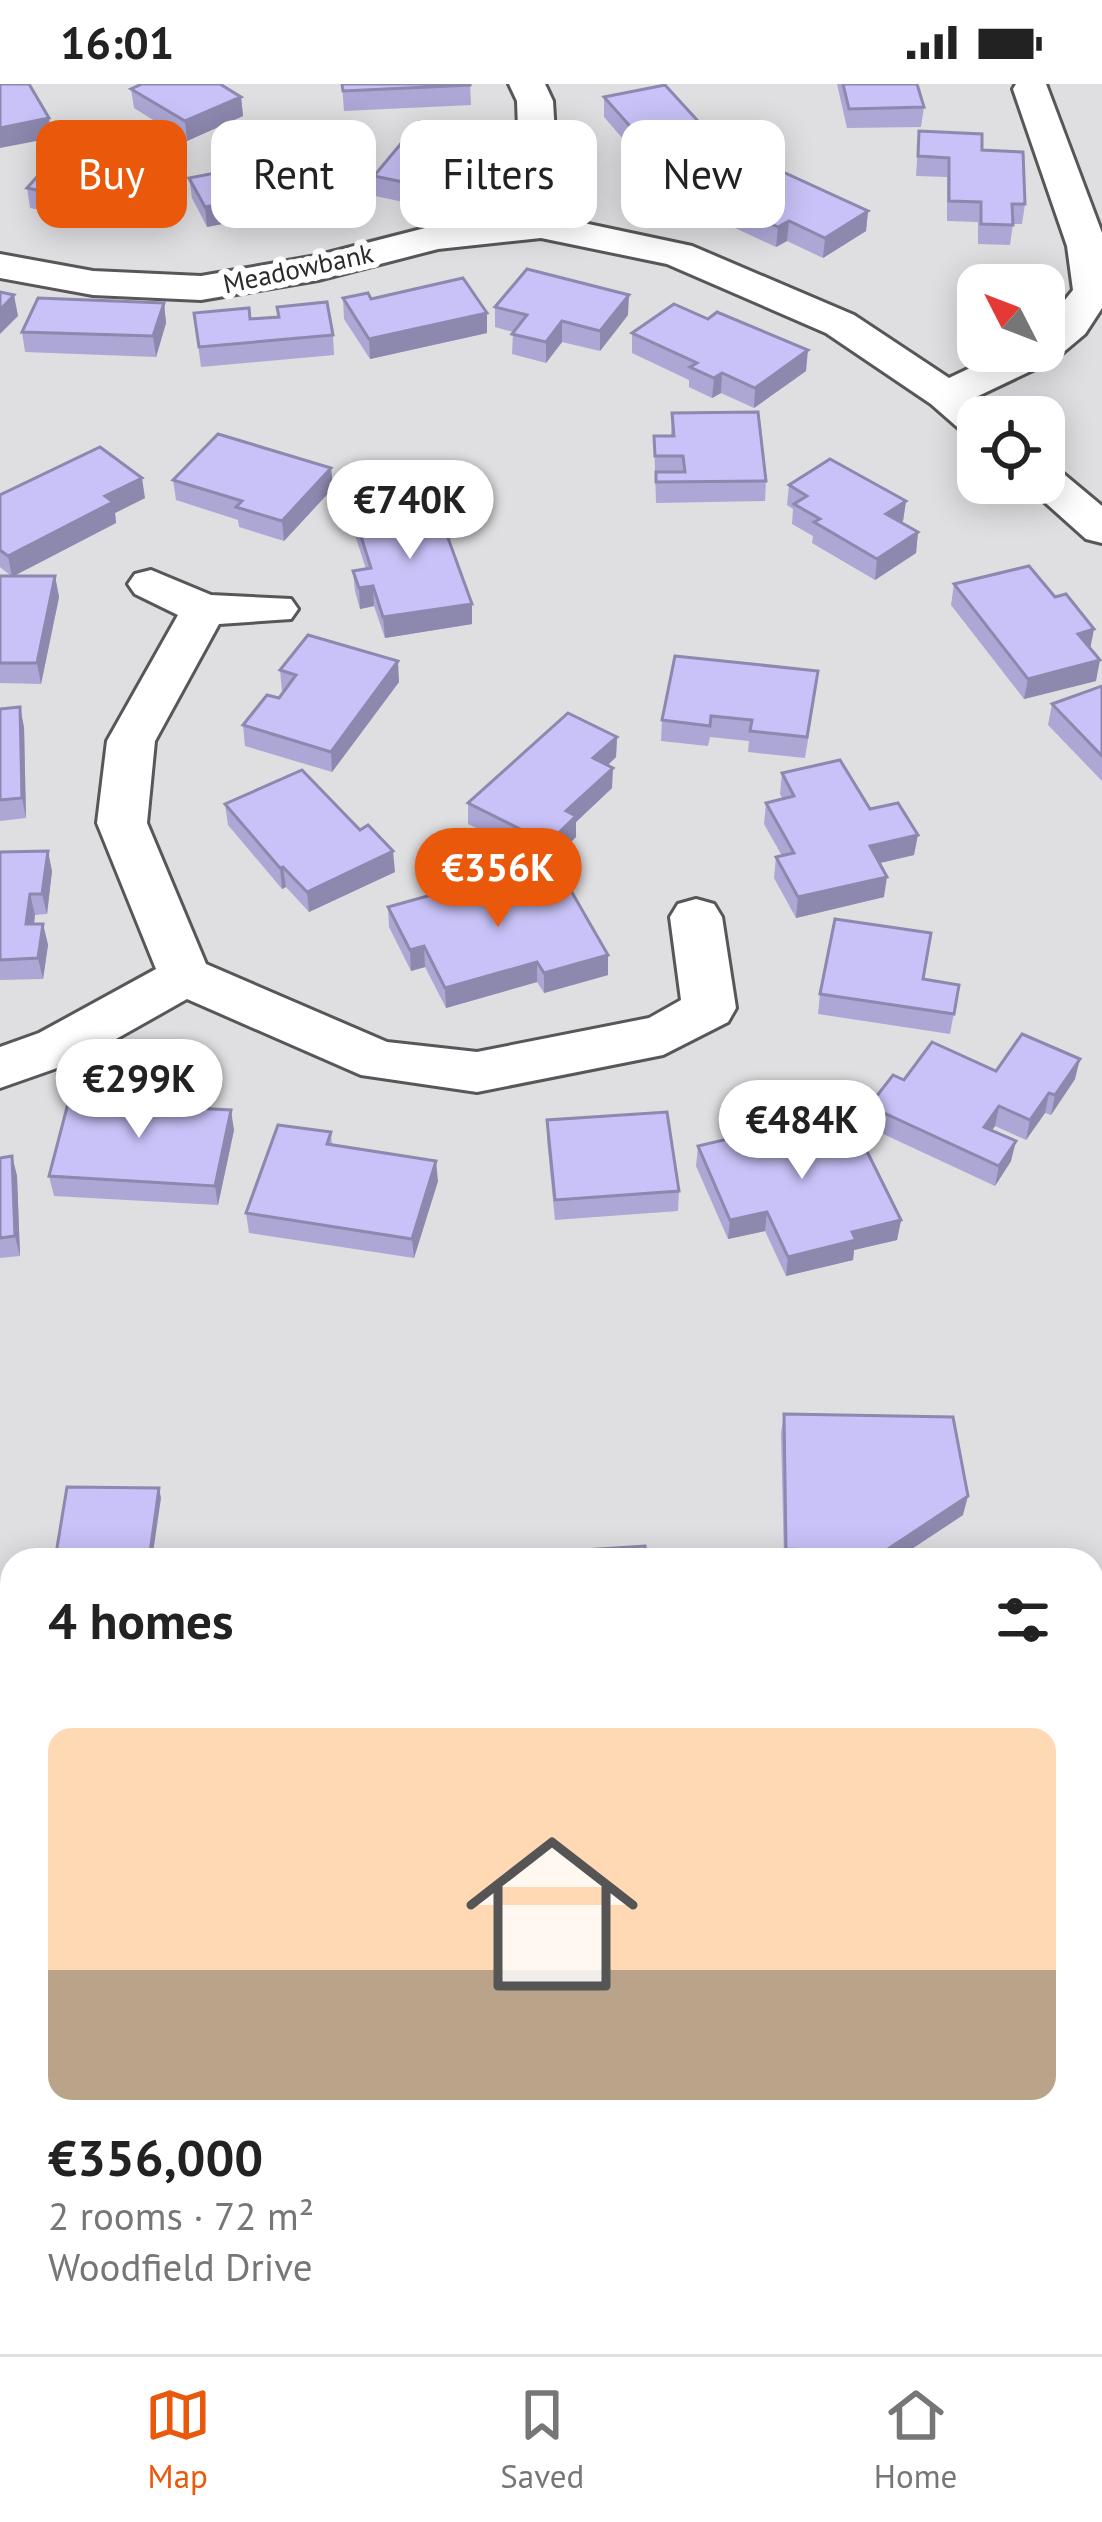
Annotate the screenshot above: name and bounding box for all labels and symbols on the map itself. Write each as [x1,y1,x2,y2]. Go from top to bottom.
street label: Meadowbank [220,235,376,301]
north arrow [957,264,1065,372]
pin: €740K [326,460,494,562]
pin: €356K [414,828,582,930]
pin: €299K [55,1039,223,1141]
pin: €484K [718,1080,886,1182]

